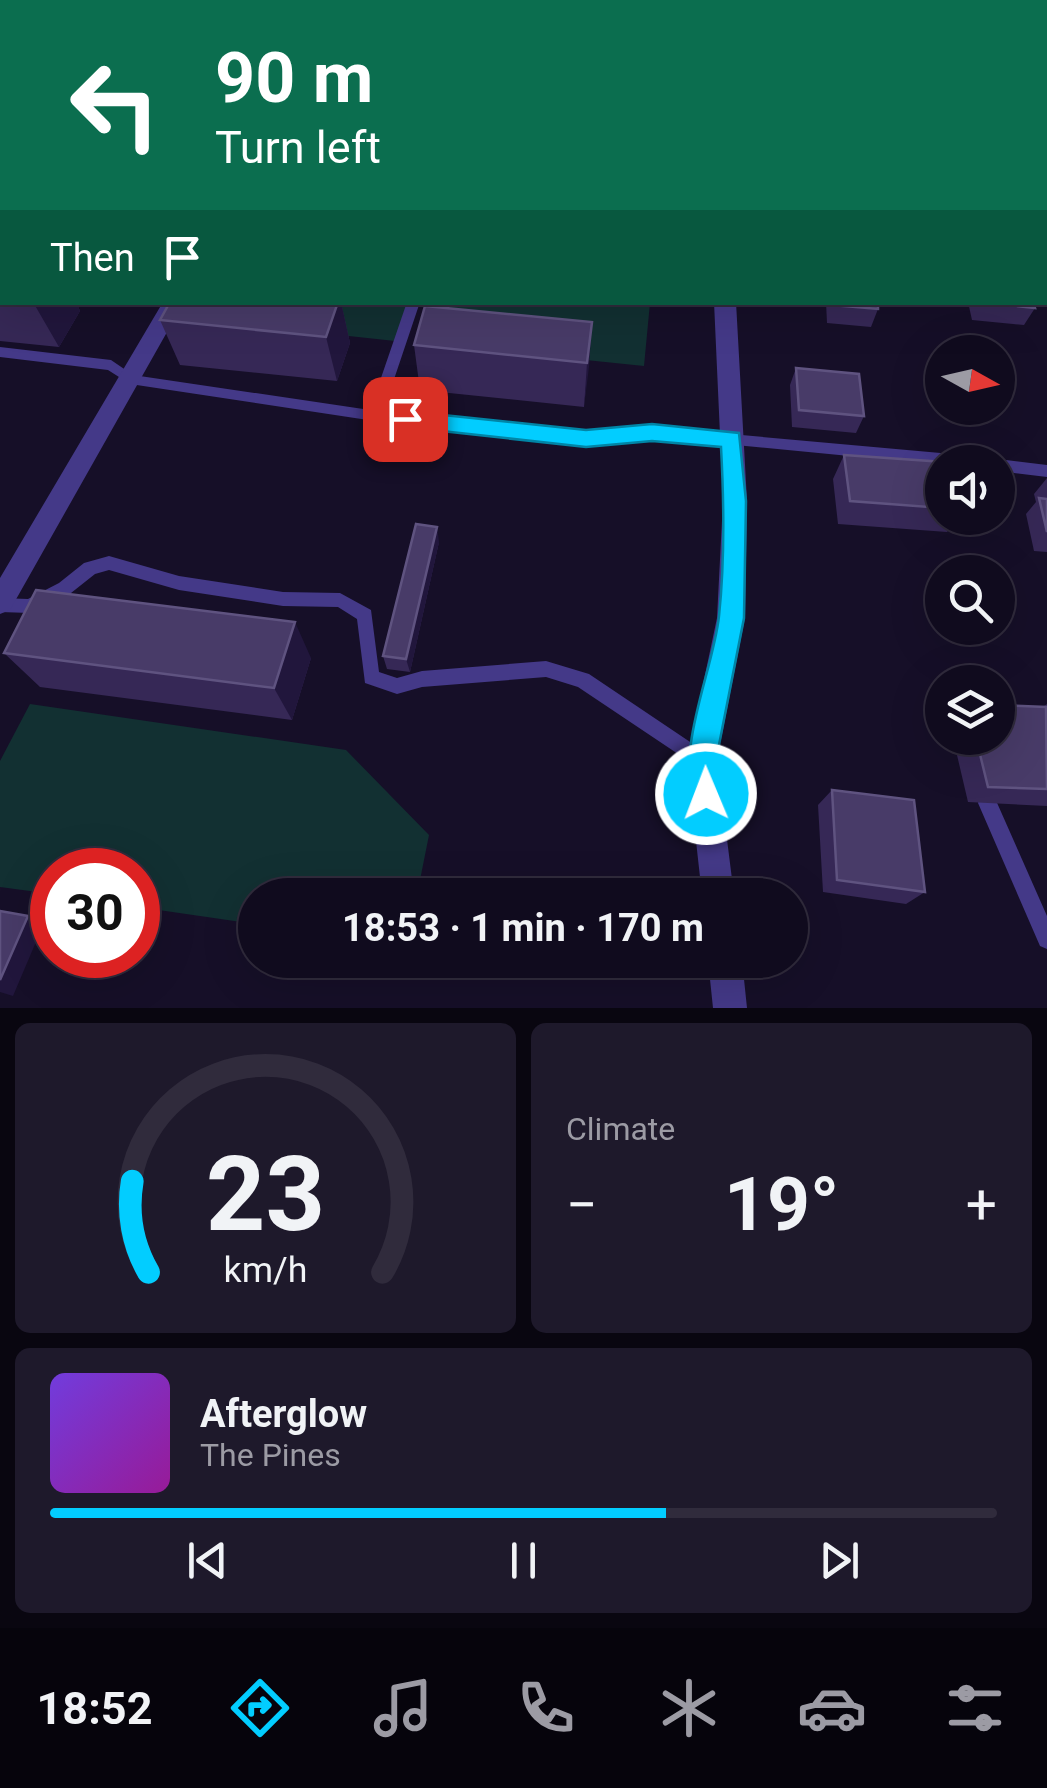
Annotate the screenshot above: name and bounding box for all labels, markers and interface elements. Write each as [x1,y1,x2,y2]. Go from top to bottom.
text: 90 m [215,37,373,119]
icon: left [50,40,180,170]
text: Turn left [215,121,381,174]
icon: arrive [155,230,210,285]
text: Then [50,236,135,280]
north arrow [925,335,1015,425]
map controls [925,335,1015,755]
pin [363,377,448,462]
icon: arrive [378,392,433,447]
button: sound [925,445,1015,535]
button: search [925,555,1015,645]
button: layers [925,665,1015,755]
position arrow [654,742,758,846]
speed limit sign: 30 [30,848,160,978]
text: 18:53 · 1 min · 170 m [342,906,704,950]
text: Climate [566,1110,675,1148]
text: 23 [206,1134,325,1255]
text: 19° [724,1160,839,1248]
text: − [566,1173,597,1237]
text: + [966,1173,997,1237]
text: km/h [224,1249,307,1291]
text: Afterglow [200,1392,367,1436]
text: The Pines [200,1436,341,1474]
icon: previous [180,1533,235,1588]
icon: pause [496,1533,551,1588]
icon: next [812,1533,867,1588]
icon: directions [225,1673,295,1743]
icon: music [368,1673,438,1743]
icon: phone [511,1673,581,1743]
icon: climate [654,1673,724,1743]
icon: car [797,1673,867,1743]
icon: filters [940,1673,1010,1743]
text: 18:52 [37,1682,152,1735]

